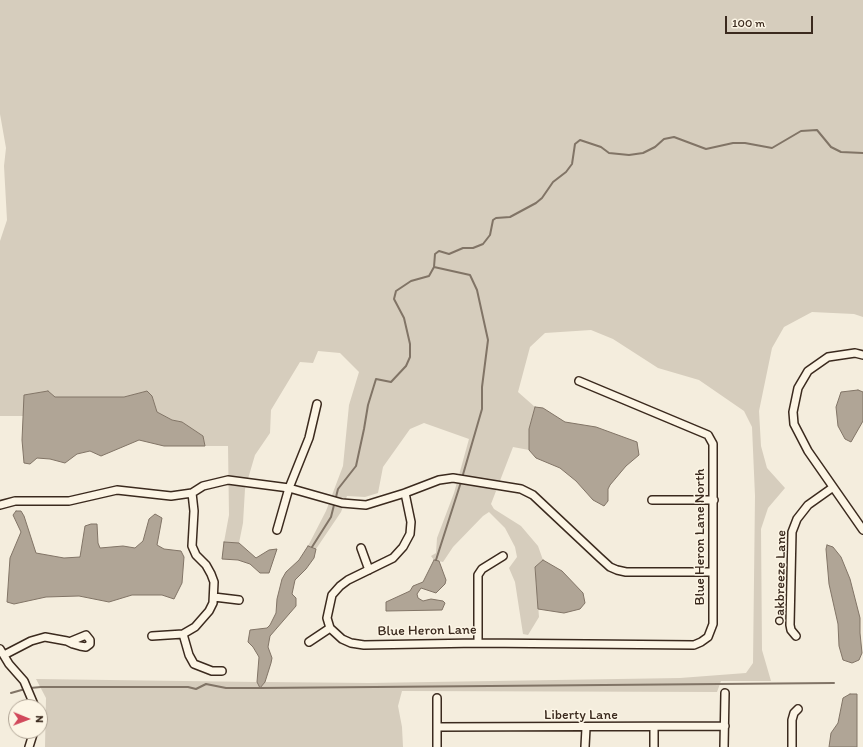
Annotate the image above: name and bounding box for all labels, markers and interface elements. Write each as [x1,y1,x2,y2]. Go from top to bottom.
scale bar [727,8,815,34]
text: 100 m [732,16,765,30]
street label: Blue Heron Lane North [692,468,708,606]
street label: Oakbreeze Lane [772,530,790,626]
street label: Blue Heron Lane [377,622,477,640]
north arrow [8,699,48,739]
street label: Liberty Lane [544,707,618,723]
text: N [33,715,46,723]

